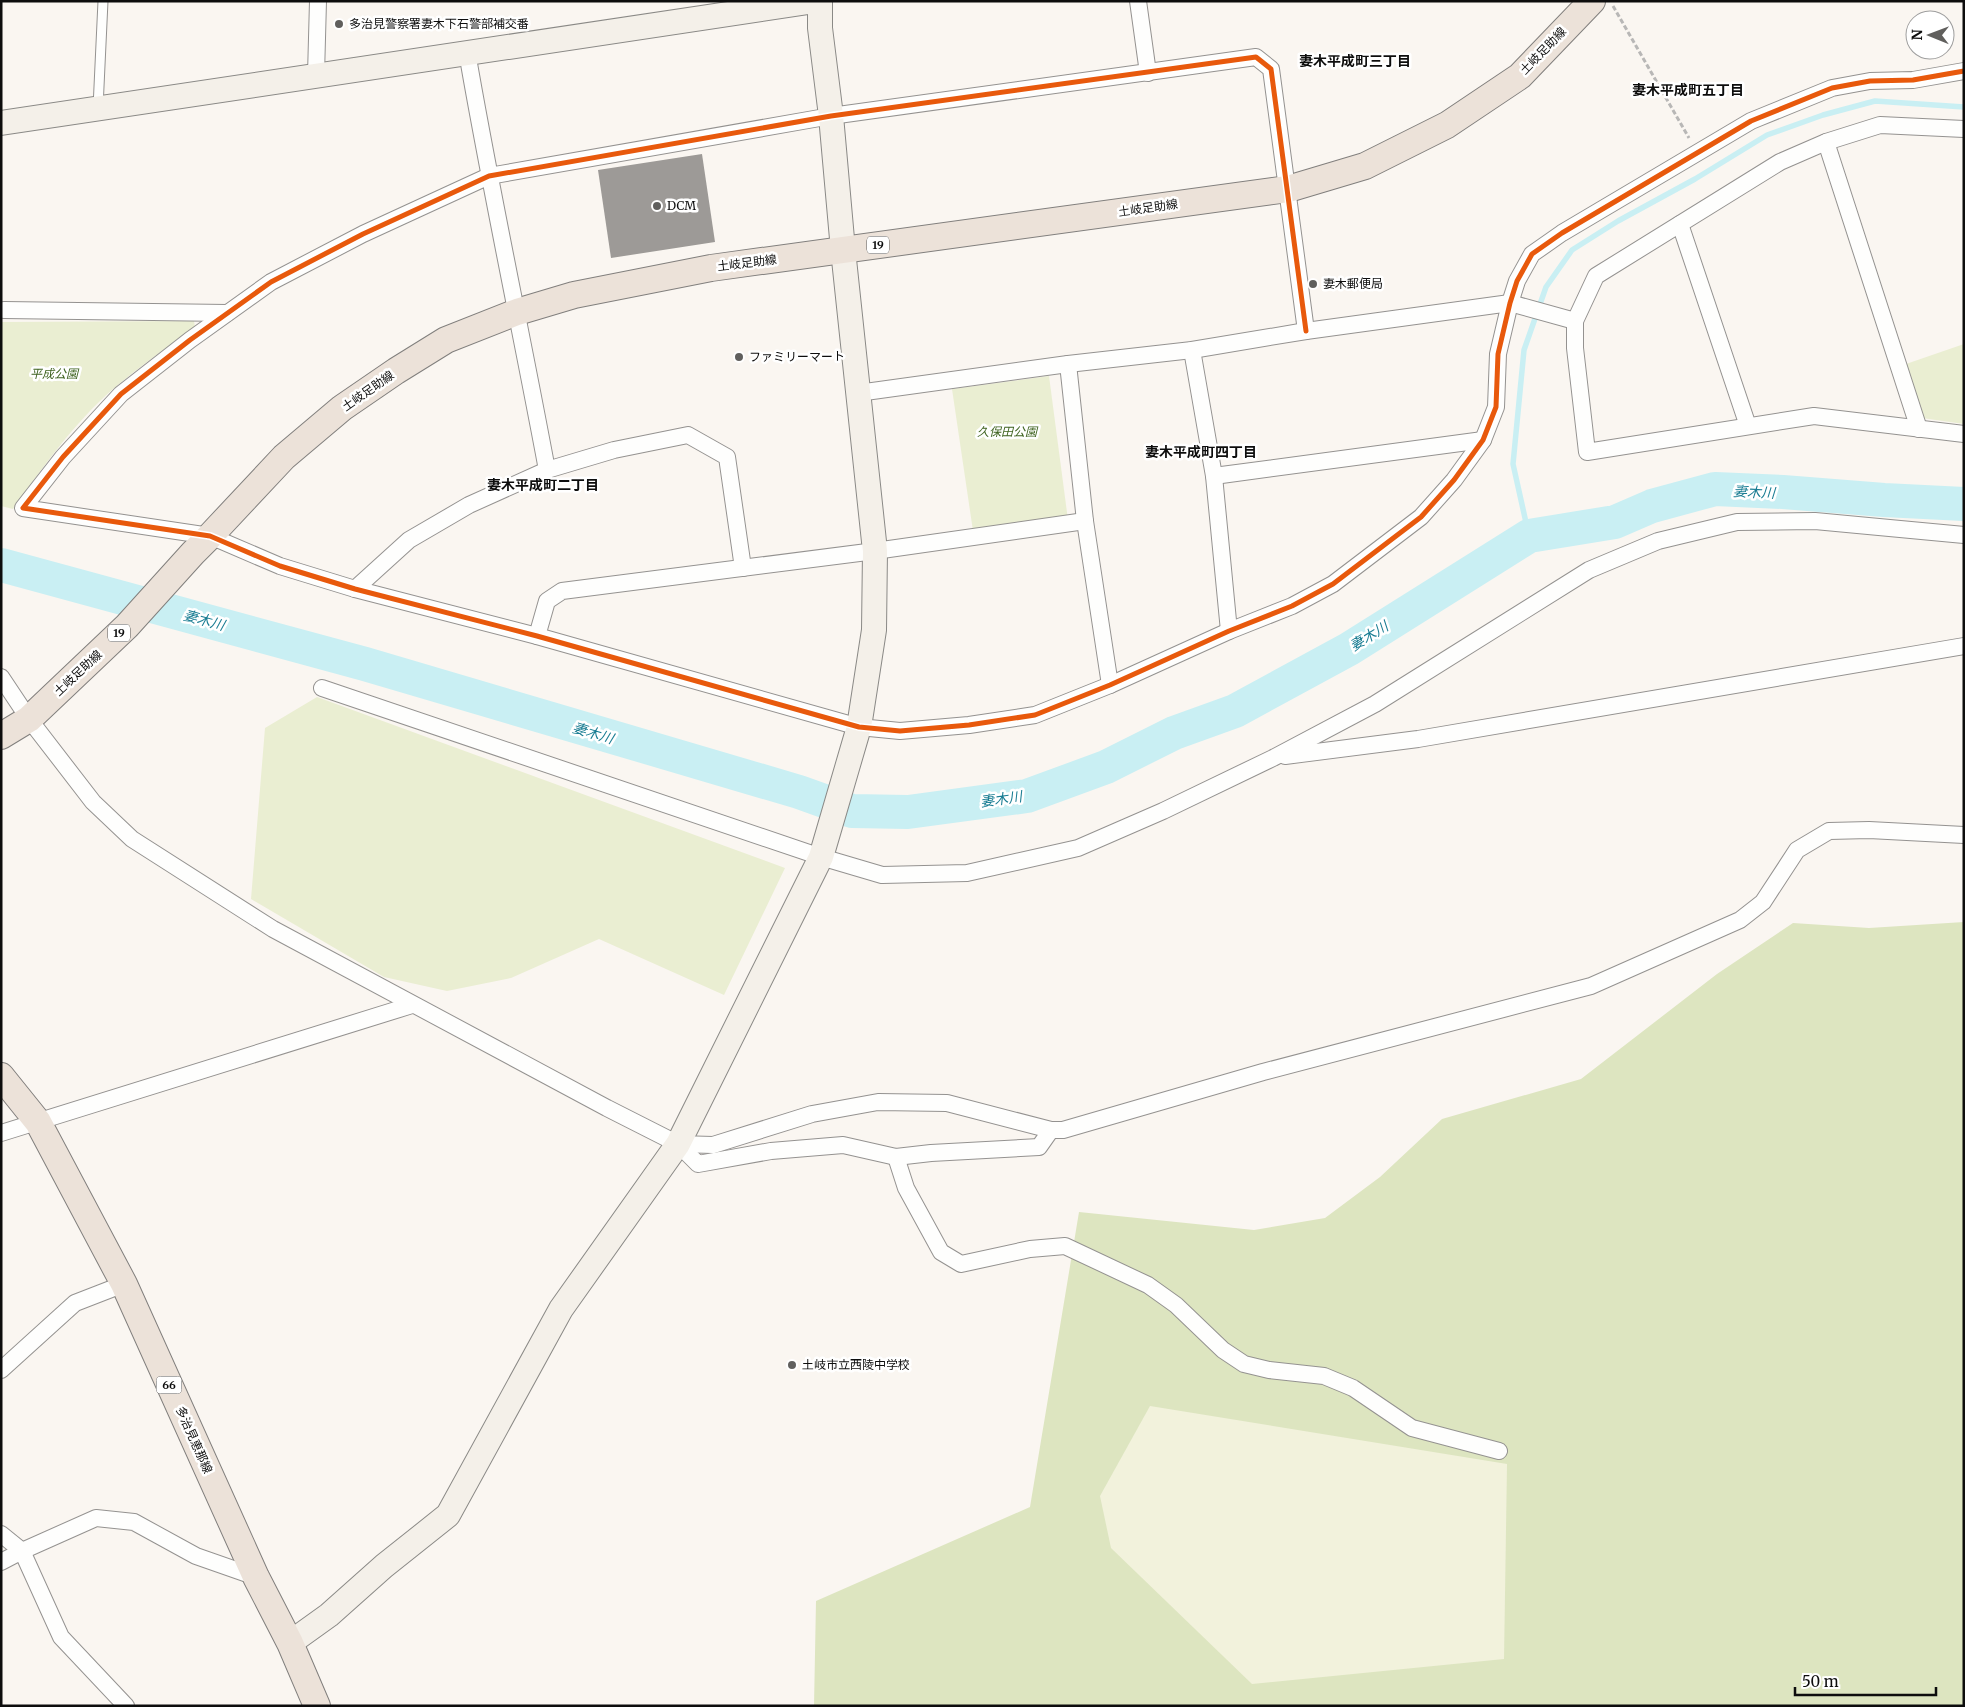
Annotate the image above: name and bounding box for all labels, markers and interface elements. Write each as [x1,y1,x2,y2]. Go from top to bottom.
north arrow [1905,10,1955,60]
place label: 多治見警察署妻木下石警部補交番 [349,16,529,31]
marker: 多治見警察署妻木下石警部補交番 [333,18,345,30]
street label: 土岐足助線 [1516,24,1569,77]
text: N [1908,29,1926,40]
district label: 妻木平成町三丁目 [1299,52,1411,70]
district label: 妻木平成町五丁目 [1632,81,1744,99]
street label: 土岐足助線 [1117,196,1179,219]
place label: DCM [667,198,696,213]
marker: DCM [651,200,663,212]
road number: 19 [867,236,889,254]
street label: 土岐足助線 [716,251,778,274]
place label: 妻木郵便局 [1323,276,1383,291]
marker: 妻木郵便局 [1307,278,1319,290]
place label: ファミリーマート [749,349,845,364]
marker: ファミリーマート [733,351,745,363]
park label: 平成公園 [30,366,80,381]
street label: 土岐足助線 [339,367,397,414]
park label: 久保田公園 [977,424,1039,439]
district label: 妻木平成町四丁目 [1145,443,1257,461]
district label: 妻木平成町二丁目 [487,476,599,494]
water label: 妻木川 [1733,482,1777,502]
water label: 妻木川 [181,606,229,635]
water label: 妻木川 [1346,616,1393,655]
road number: 19 [108,624,130,641]
street label: 土岐足助線 [51,647,105,699]
water label: 妻木川 [570,718,618,748]
water label: 妻木川 [979,787,1025,811]
place label: 土岐市立西陵中学校 [802,1357,910,1372]
marker: 土岐市立西陵中学校 [786,1359,798,1371]
road number: 66 [156,1376,182,1394]
street label: 多治見恵那線 [173,1404,216,1476]
scale bar [1795,1664,1936,1696]
text: 50 m [1802,1672,1839,1691]

